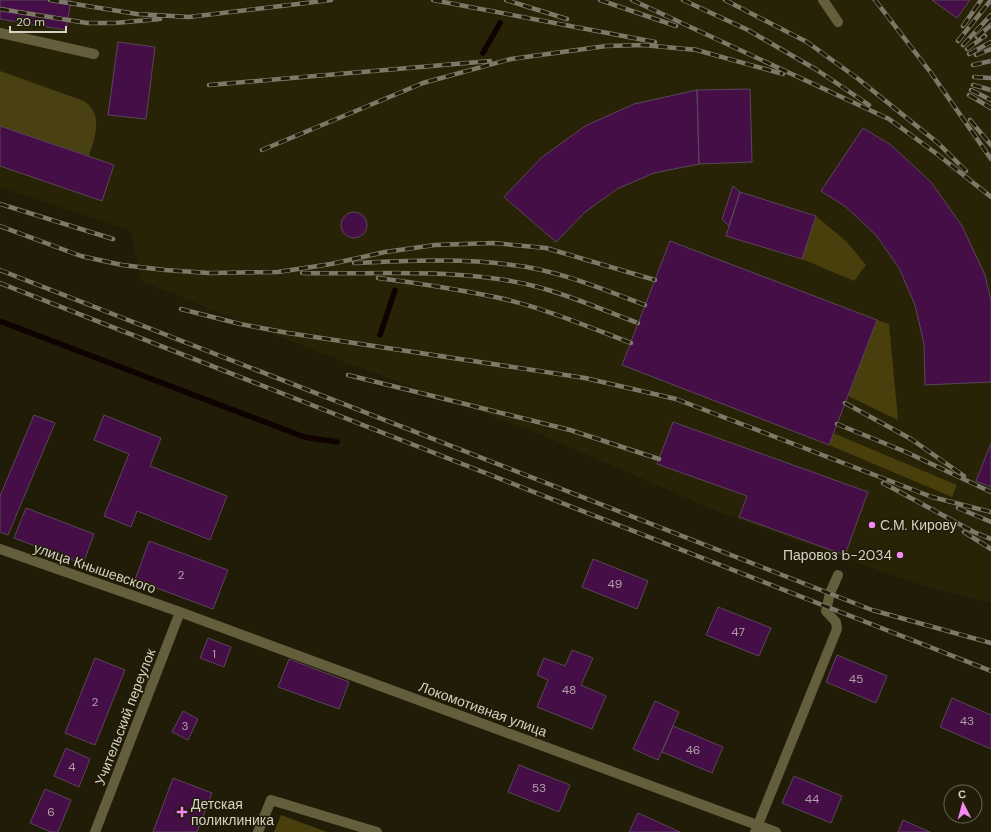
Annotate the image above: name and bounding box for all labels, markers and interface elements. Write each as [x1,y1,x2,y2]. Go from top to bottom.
scale bar [10,8,66,34]
text: 20 m [16,14,45,30]
place label: С.М. Кирову [880,516,957,534]
marker: С.М. Кирову [867,520,877,530]
street label: улица Кнышевского [31,539,159,597]
place label: Паровоз b-2034 [783,546,892,564]
marker: Паровоз b-2034 [895,550,905,560]
house number: 2 [178,567,185,583]
house number: 49 [608,576,622,592]
house number: 47 [731,624,745,640]
street label: Учительский переулок [91,645,160,788]
house number: 1 [212,646,216,662]
house number: 45 [849,671,863,687]
street label: Локомотивная улица [416,677,550,741]
house number: 48 [562,682,576,698]
house number: 2 [92,694,99,710]
house number: 43 [960,713,974,729]
house number: 3 [181,718,189,734]
house number: 46 [686,742,700,758]
house number: 4 [68,759,76,775]
house number: 53 [532,780,546,796]
north arrow [943,784,983,824]
text: С [957,787,967,801]
house number: 44 [805,791,819,807]
place label: Детская поликлиника [191,795,274,829]
house number: 6 [47,804,55,820]
marker: Детская поликлиника [176,806,188,818]

